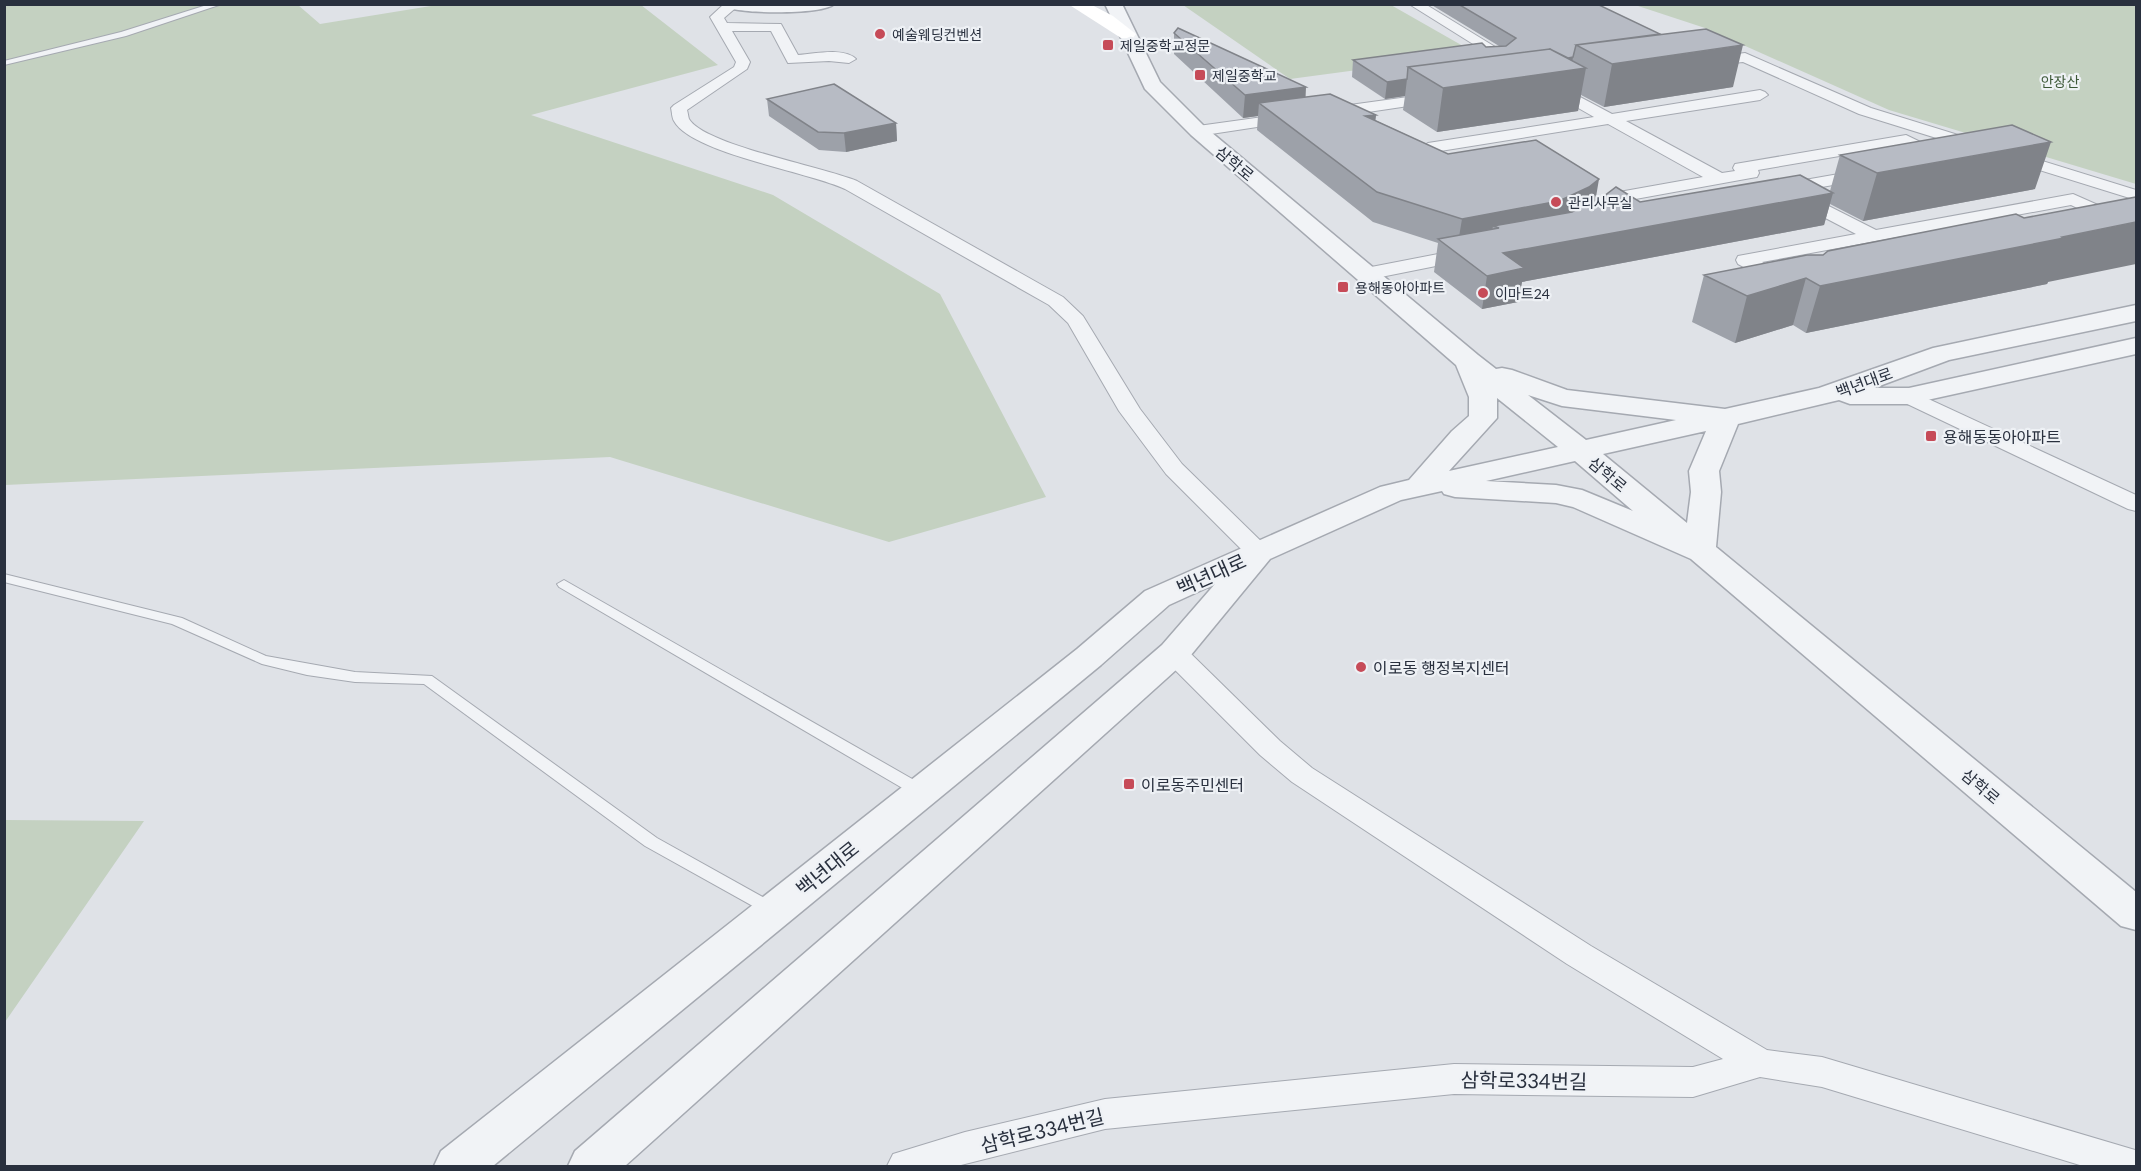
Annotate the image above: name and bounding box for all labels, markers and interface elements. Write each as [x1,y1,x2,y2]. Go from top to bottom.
place label: 예술웨딩컨벤션 [892,26,982,43]
marker: 예술웨딩컨벤션 [873,27,887,41]
place label: 제일중학교정문 [1120,37,1210,54]
marker: 제일중학교정문 [1101,38,1115,52]
place label: 제일중학교 [1212,67,1277,84]
marker: 제일중학교 [1193,68,1207,82]
park label: 안장산 [2041,73,2079,90]
street label: 삼학로 [1212,142,1258,185]
place label: 관리사무실 [1568,194,1632,211]
marker: 관리사무실 [1549,195,1563,209]
place label: 용해동아아파트 [1355,279,1445,296]
marker: 용해동아아파트 [1336,280,1350,294]
place label: 이마트24 [1495,285,1550,302]
marker: 이마트24 [1476,286,1490,300]
street label: 백년대로 [1833,363,1895,401]
place label: 용해동동아아파트 [1943,427,2061,446]
marker: 용해동동아아파트 [1924,429,1938,443]
street label: 삼학로 [1585,453,1631,496]
street label: 백년대로 [1172,548,1250,600]
place label: 이로동 행정복지센터 [1373,658,1510,677]
marker: 이로동 행정복지센터 [1354,660,1368,674]
street label: 삼학로 [1958,765,2004,808]
place label: 이로동주민센터 [1141,775,1244,794]
marker: 이로동주민센터 [1122,777,1136,791]
street label: 백년대로 [791,836,863,900]
street label: 삼학로334번길 [1460,1067,1588,1093]
street label: 삼학로334번길 [978,1103,1106,1157]

